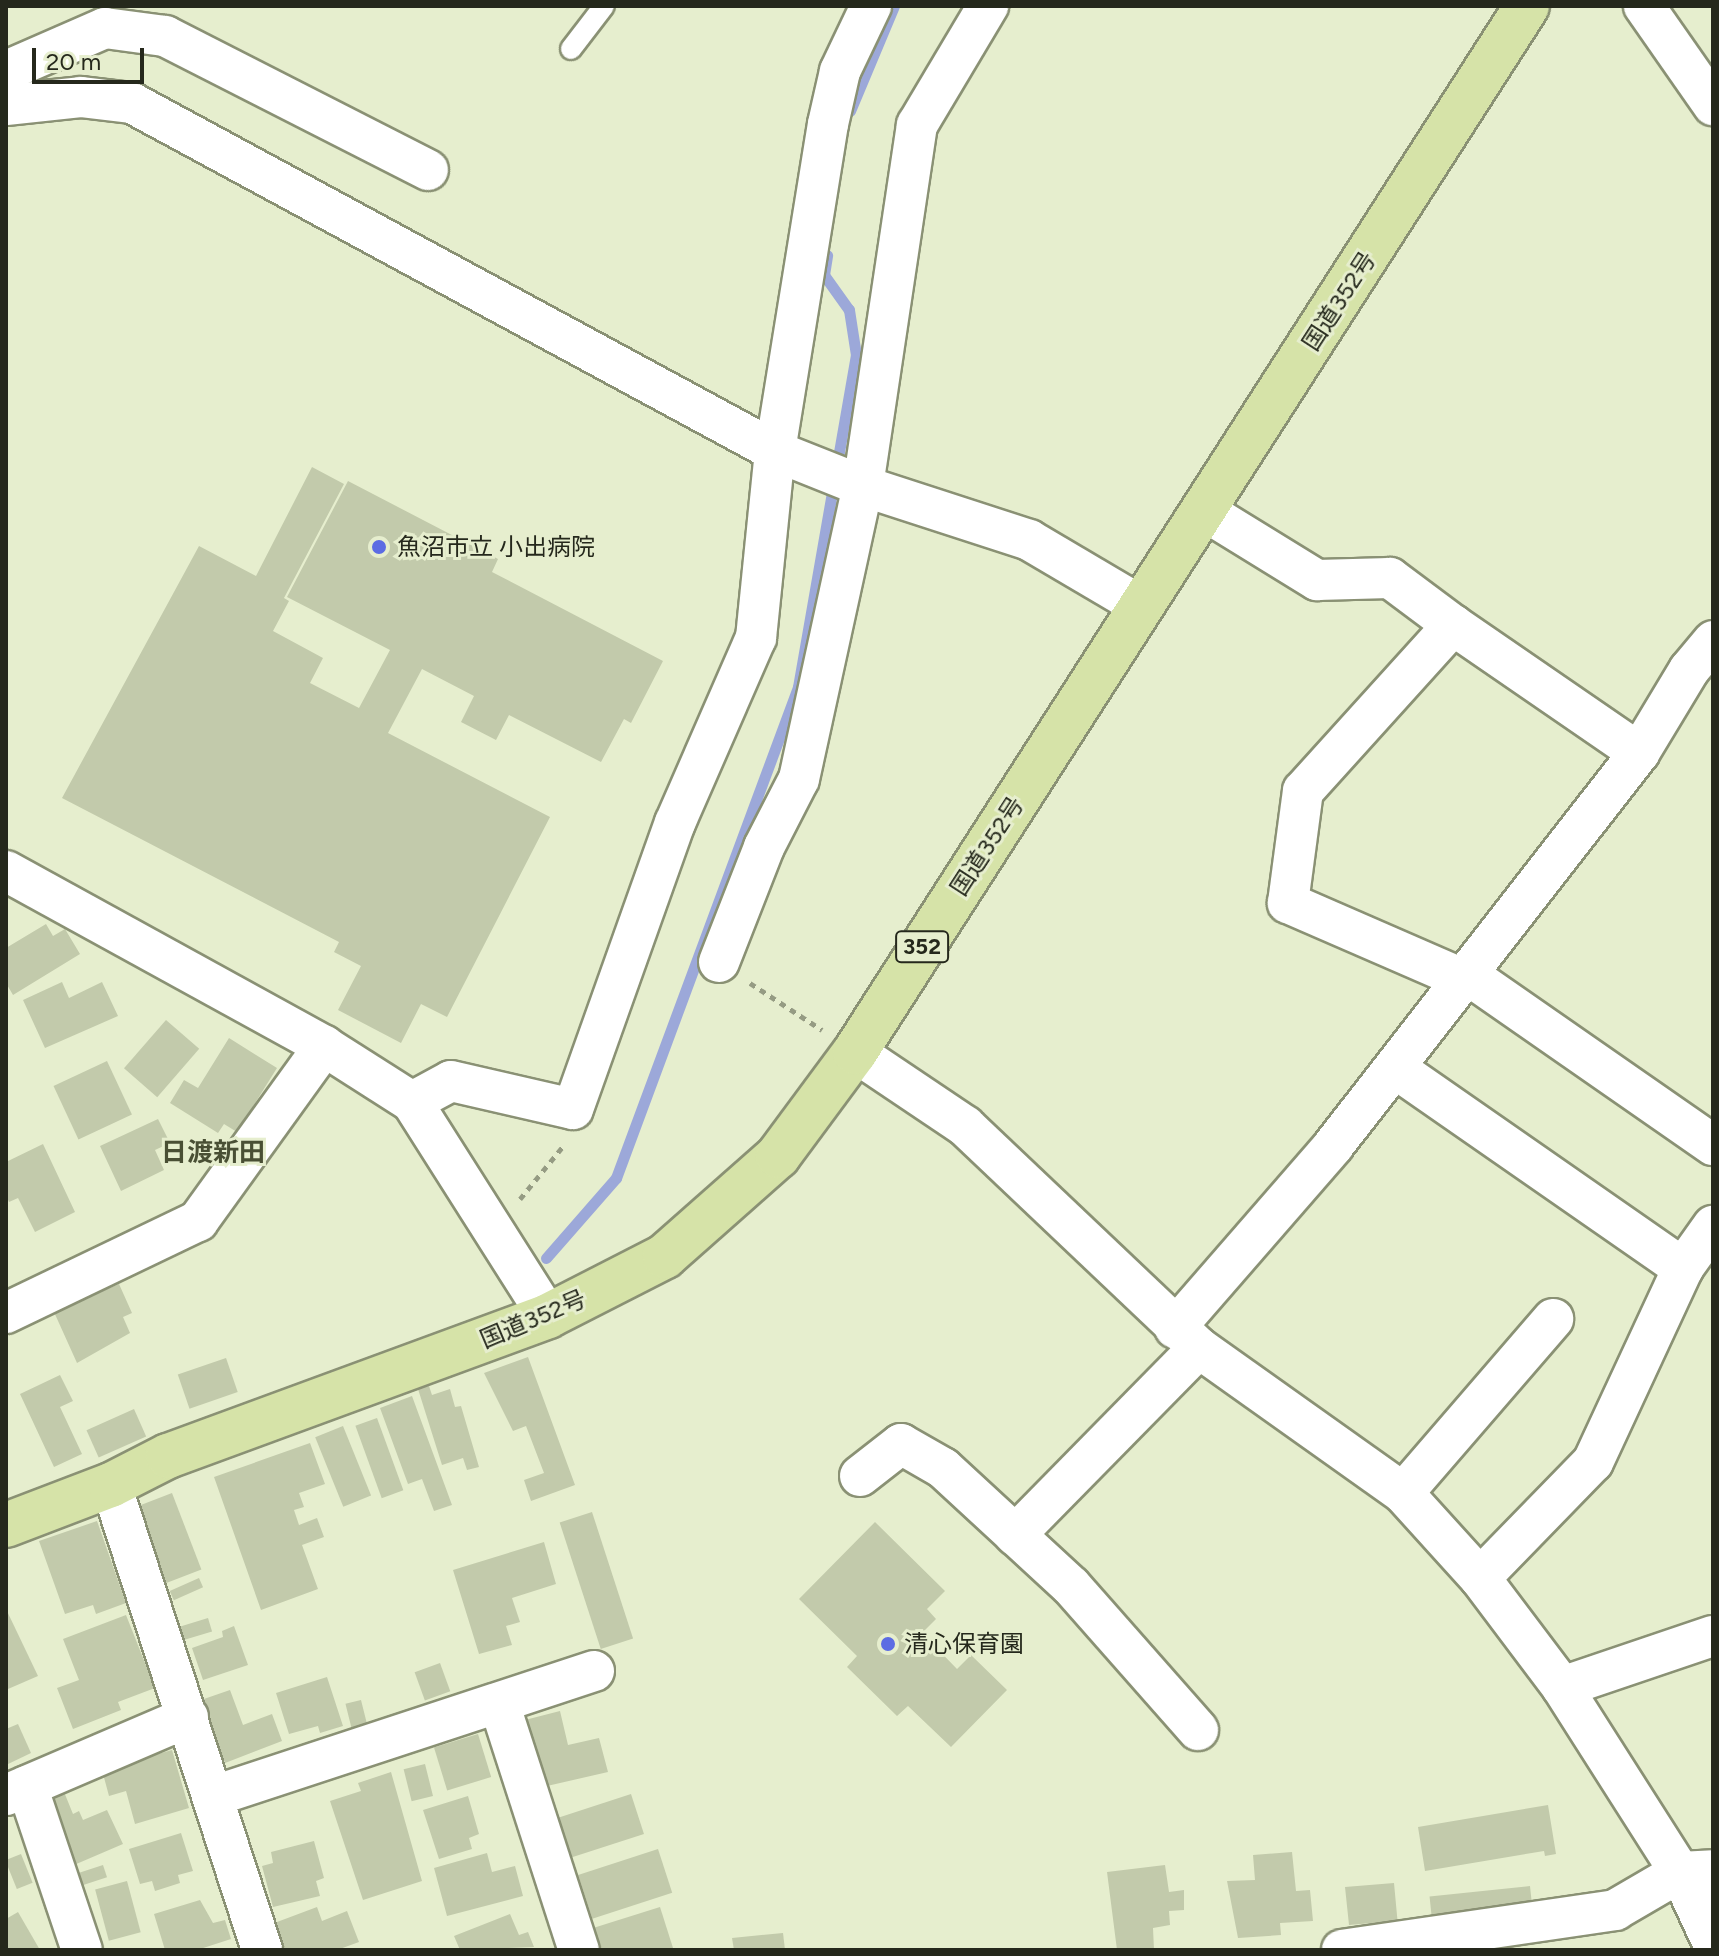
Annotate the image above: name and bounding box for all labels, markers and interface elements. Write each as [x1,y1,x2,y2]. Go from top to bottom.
scale bar [36,32,148,82]
text: 20 m [46,47,101,76]
street label: 国道352号 [1296,246,1382,356]
place label: 魚沼市立 小出病院 [397,533,595,561]
marker: 魚沼市立 小出病院 [368,536,390,558]
street label: 国道352号 [944,791,1030,901]
road number: 352 [894,929,950,965]
district label: 日渡新田 [161,1137,265,1169]
street label: 国道352号 [476,1284,590,1354]
place label: 清心保育園 [904,1630,1024,1658]
marker: 清心保育園 [879,1635,897,1653]

